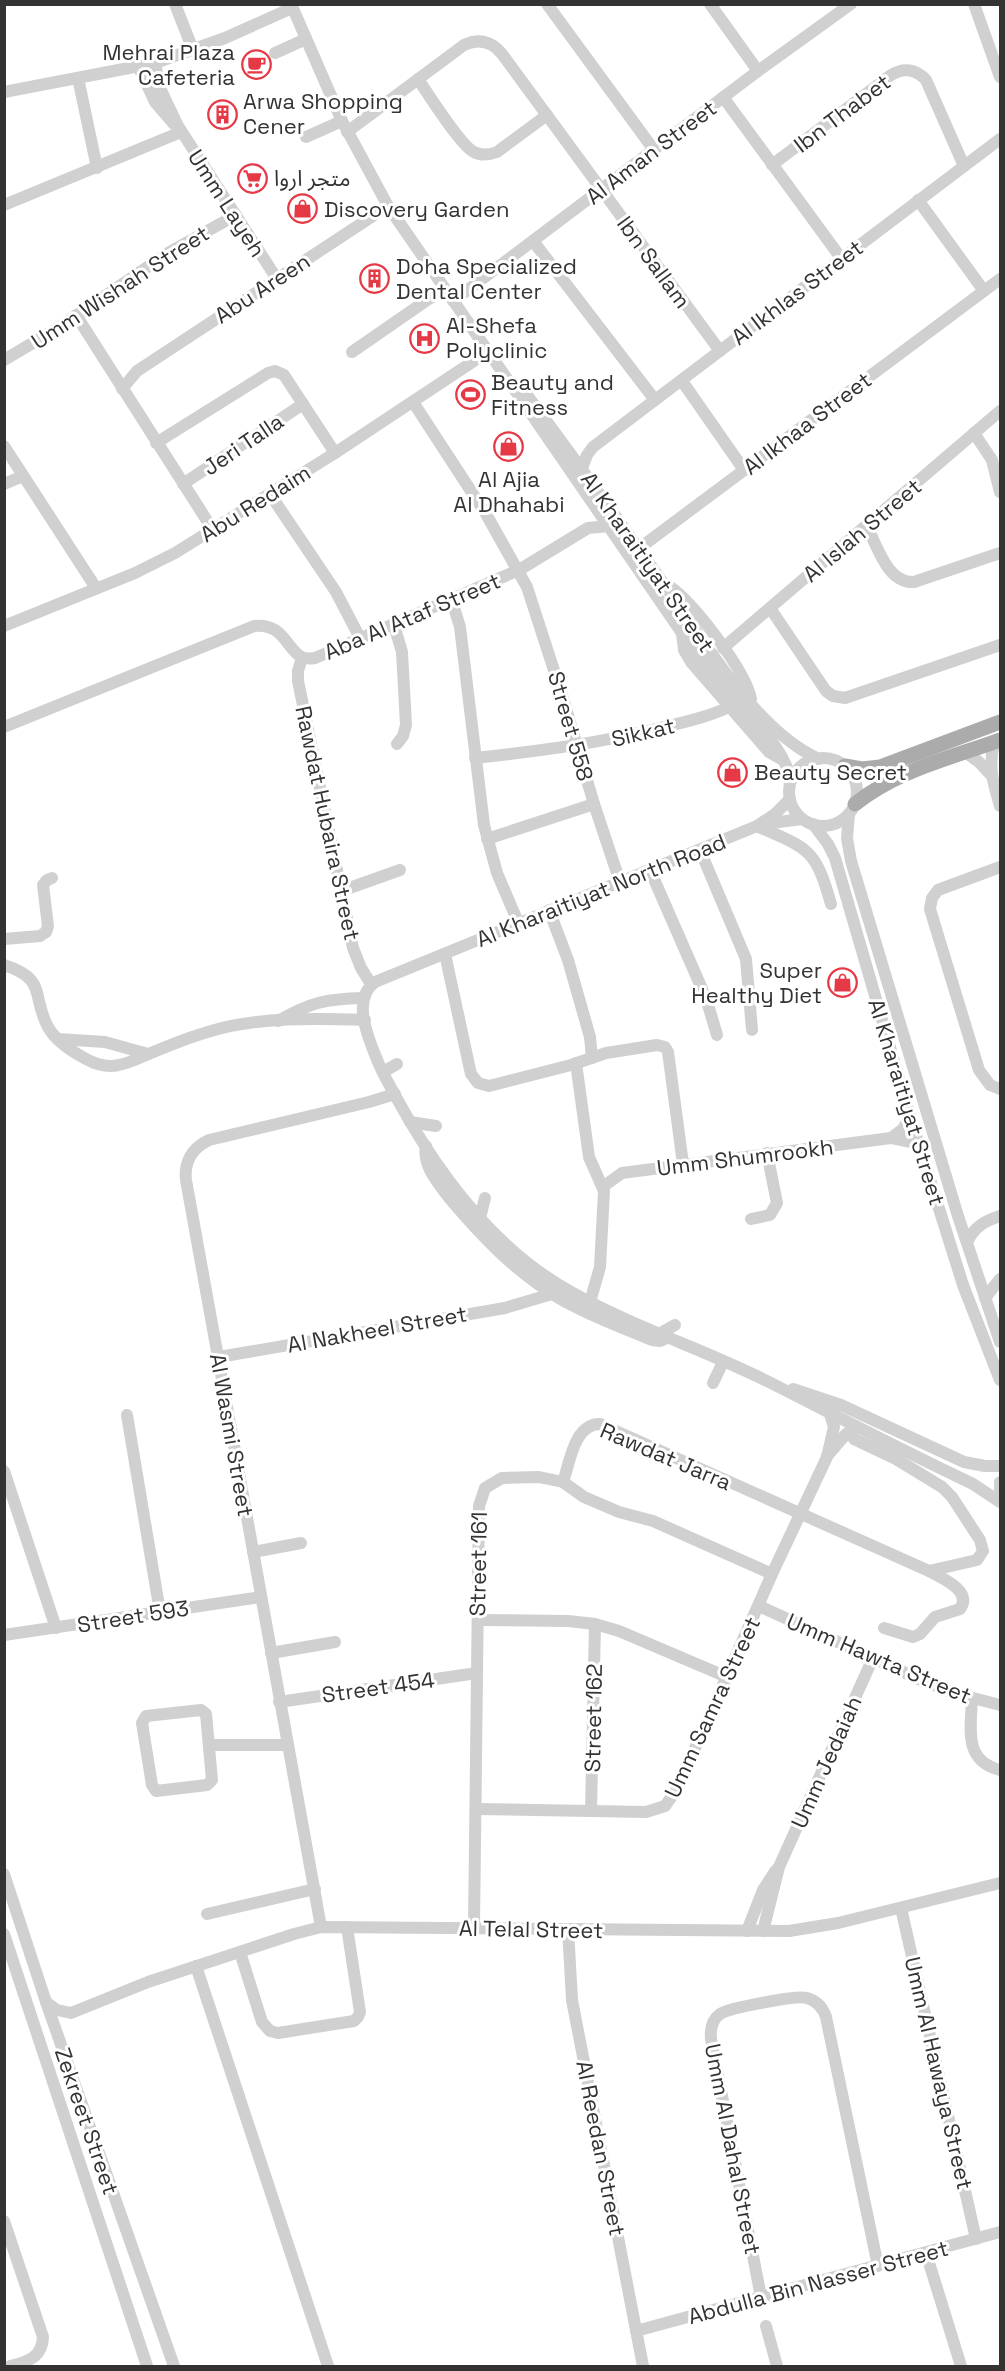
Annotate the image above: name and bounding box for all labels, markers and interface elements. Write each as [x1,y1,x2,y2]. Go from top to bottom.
place label: Mehrai Plaza Cafeteria [103,38,235,91]
cafe icon: Mehrai Plaza Cafeteria [240,49,272,81]
street label: Ibn Thabet [788,67,896,159]
place label: Arwa Shopping Cener [243,87,403,140]
street label: Al Aman Street [580,94,722,210]
building icon: Arwa Shopping Cener [206,98,238,130]
street label: Umm Layeh [182,144,272,262]
supermarket icon: متجر اروا [237,162,269,194]
place label: متجر اروا [274,164,351,192]
shop icon: Discovery Garden [287,193,319,225]
place label: Discovery Garden [324,195,509,223]
street label: Ibn Sallam [611,210,697,314]
street label: Umm Wishah Street [26,219,214,355]
street label: Al Ikhlas Street [725,233,869,351]
street label: Abu Areen [209,247,315,329]
place label: Doha Specialized Dental Center [396,252,577,305]
building icon: Doha Specialized Dental Center [359,263,391,295]
place label: Al-Shefa Polyclinic [446,311,547,364]
hospital icon: Al-Shefa Polyclinic [409,322,441,354]
street label: Al Ikhaa Street [737,366,877,480]
place label: Beauty and Fitness [491,368,614,421]
sports icon: Beauty and Fitness [454,379,486,411]
street label: Jeri Talla [197,407,289,481]
shop icon: Al Ajia Al Dhahabi [493,431,525,463]
street label: Abu Redaim [194,458,316,548]
place label: Al Ajia Al Dhahabi [453,465,565,518]
street label: Al Kharaitiyat Street [575,466,721,658]
street label: Al Islah Street [797,472,927,588]
street label: Aba Al Ataf Street [320,566,504,666]
street label: Street 558 [542,668,600,784]
street label: Rawdat Hubaira Street [289,703,367,943]
street label: Sikkat [608,711,678,753]
shop icon: Beauty Secret [717,756,749,788]
place label: Beauty Secret [754,758,907,786]
street label: Al Kharaitiyat North Road [472,827,730,953]
place label: Super Healthy Diet [691,956,822,1009]
shop icon: Super Healthy Diet [827,967,859,999]
street label: Al Kharaitiyat Street [862,995,952,1209]
street label: Umm Shumrookh [655,1132,835,1182]
street label: Al Nakheel Street [285,1299,469,1359]
street label: Al Wasmi Street [204,1351,260,1519]
street label: Rawdat Jarra [596,1416,736,1496]
street label: Street 161 [463,1511,493,1617]
street label: Street 593 [75,1593,191,1639]
street label: Umm Hawta Street [782,1606,976,1710]
street label: Umm Samra Street [658,1612,766,1802]
street label: Street 162 [578,1663,608,1773]
street label: Street 454 [320,1665,436,1709]
street label: Umm Jedaiah [784,1691,868,1833]
street label: Al Telal Street [459,1914,603,1944]
street label: Umm Al Hawaya Street [899,1954,979,2192]
street label: Umm Al Dahal Street [699,2041,767,2257]
street label: Zekreet Street [49,2044,125,2198]
street label: Al Reedan Street [570,2058,632,2238]
street label: Abdulla Bin Nasser Street [685,2234,951,2330]

